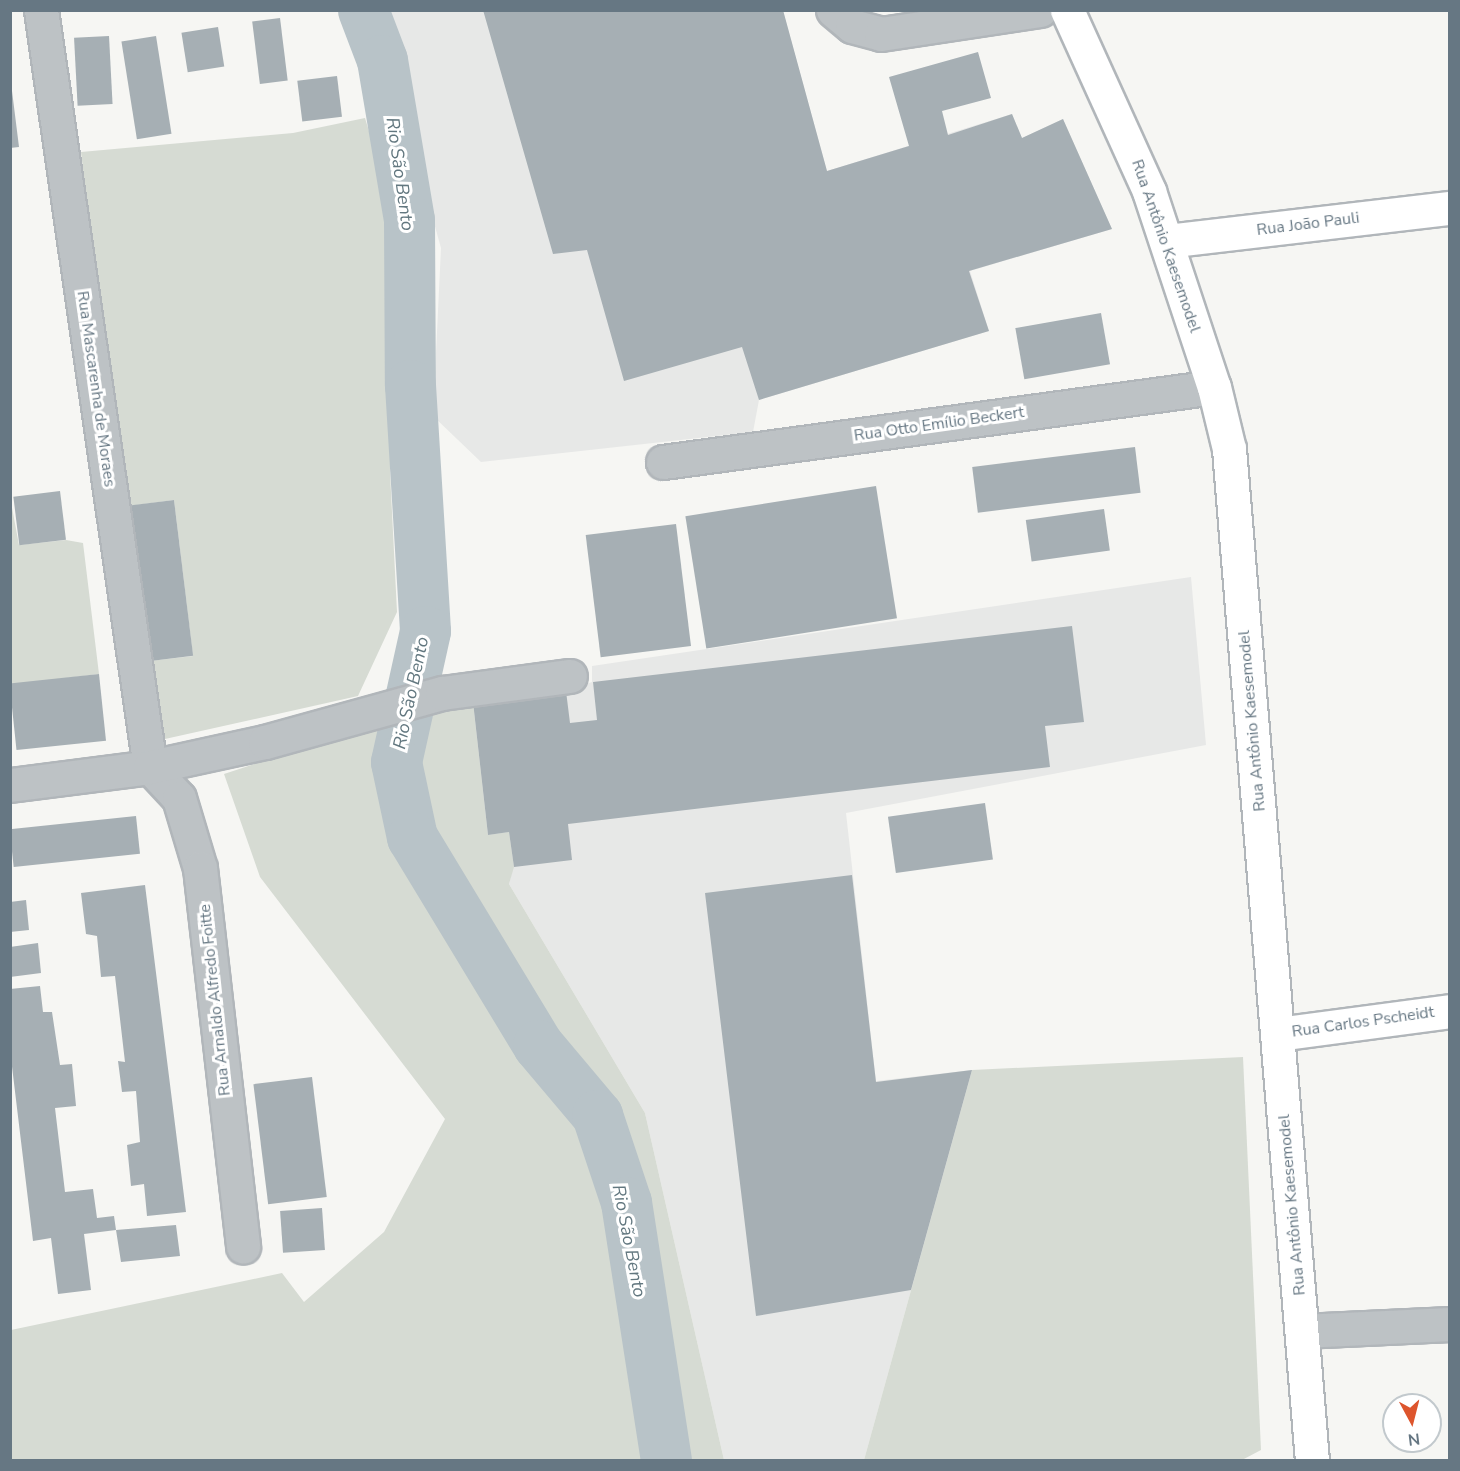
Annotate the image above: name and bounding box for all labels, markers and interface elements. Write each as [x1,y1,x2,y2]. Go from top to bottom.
water label: Rio São Bento [381,116,419,232]
street label: Rua Antônio Kaesemodel [1127,157,1205,335]
street label: Rua João Pauli [1255,208,1361,240]
street label: Rua Mascarenha de Moraes [73,290,119,488]
street label: Rua Otto Emílio Beckert [853,403,1025,445]
street label: Rua Antônio Kaesemodel [1235,630,1269,812]
water label: Rio São Bento [389,635,433,751]
street label: Rua Arnaldo Alfredo Foitte [195,903,235,1097]
street label: Rua Carlos Pscheidt [1291,1003,1435,1041]
street label: Rua Antônio Kaesemodel [1275,1114,1309,1296]
water label: Rio São Bento [607,1183,651,1299]
north arrow [1382,1393,1442,1453]
text: N [1407,1427,1421,1451]

